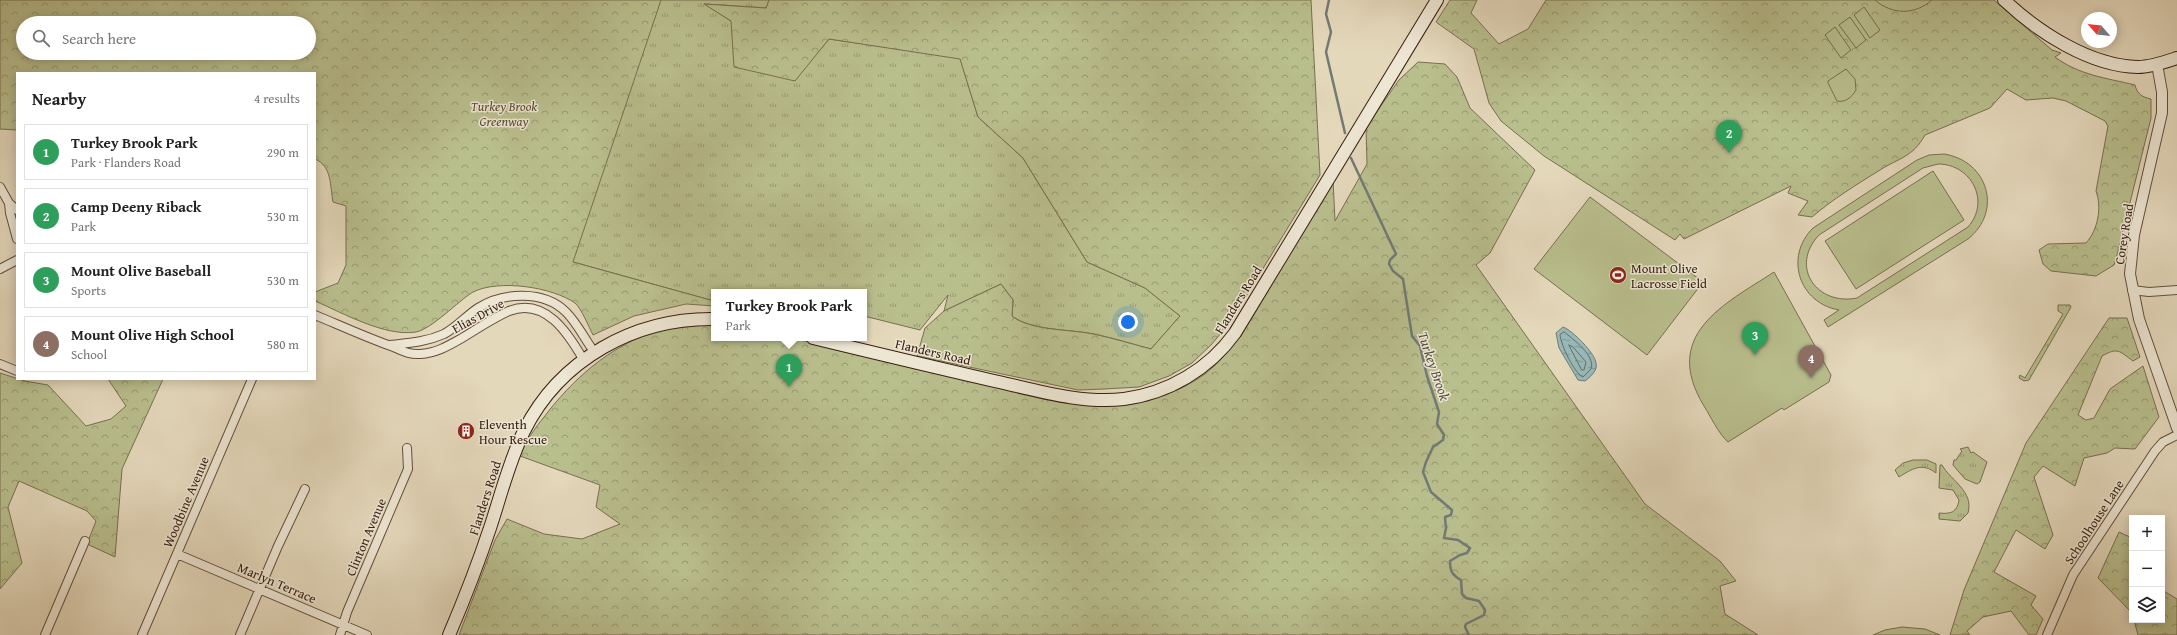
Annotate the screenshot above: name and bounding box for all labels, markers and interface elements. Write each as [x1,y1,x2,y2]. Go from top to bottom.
north arrow [2081,12,2117,48]
search box [16,16,316,60]
icon: search [30,27,52,49]
text: Search here [62,28,136,49]
text: Nearby [32,86,86,111]
text: 4 results [254,89,300,108]
park label: Turkey Brook Greenway [471,97,537,131]
pin: 2 [1716,120,1742,153]
text: Turkey Brook Park [71,132,198,153]
text: 1 [43,143,49,162]
text: 290 m [267,143,299,162]
text: Park · Flanders Road [71,153,181,172]
text: Camp Deeny Riback [71,196,201,217]
street label: Corey Road [2110,202,2138,266]
text: 2 [43,207,49,226]
text: 530 m [267,207,299,226]
text: Park [71,217,96,236]
place label: Mount Olive Lacrosse Field [1631,259,1707,293]
text: Mount Olive Baseball [71,260,211,281]
street label: Flanders Road [1210,262,1267,338]
sports icon: Mount Olive Lacrosse Field [1608,265,1628,285]
text: 3 [43,271,49,290]
text: 530 m [267,271,299,290]
text: Sports [71,281,106,300]
popup [711,289,867,341]
street label: Elias Drive [448,294,508,338]
text: Turkey Brook Park [726,295,852,316]
your location [1118,312,1138,332]
text: Park [726,316,751,335]
pin: 3 [1742,322,1768,355]
text: Mount Olive High School [71,324,234,345]
water label: Turkey Brook [1413,329,1455,404]
street label: Flanders Road [893,334,973,370]
text: 4 [43,335,49,354]
text: 580 m [267,335,299,354]
text: School [71,345,107,364]
pin: 4 [1798,345,1824,378]
pin: 1 [776,354,802,387]
place label: Eleventh Hour Rescue [479,415,547,449]
building icon: Eleventh Hour Rescue [456,421,476,441]
street label: Woodbine Avenue [158,453,214,551]
street label: Flanders Road [464,458,506,538]
street label: Schoolhouse Lane [2060,476,2128,568]
street label: Clinton Avenue [341,495,391,579]
map controls [2129,515,2165,623]
button: + [2129,515,2165,551]
button: − [2129,551,2165,587]
street label: Marlyn Terrace [235,558,319,608]
button: layers [2129,587,2165,623]

